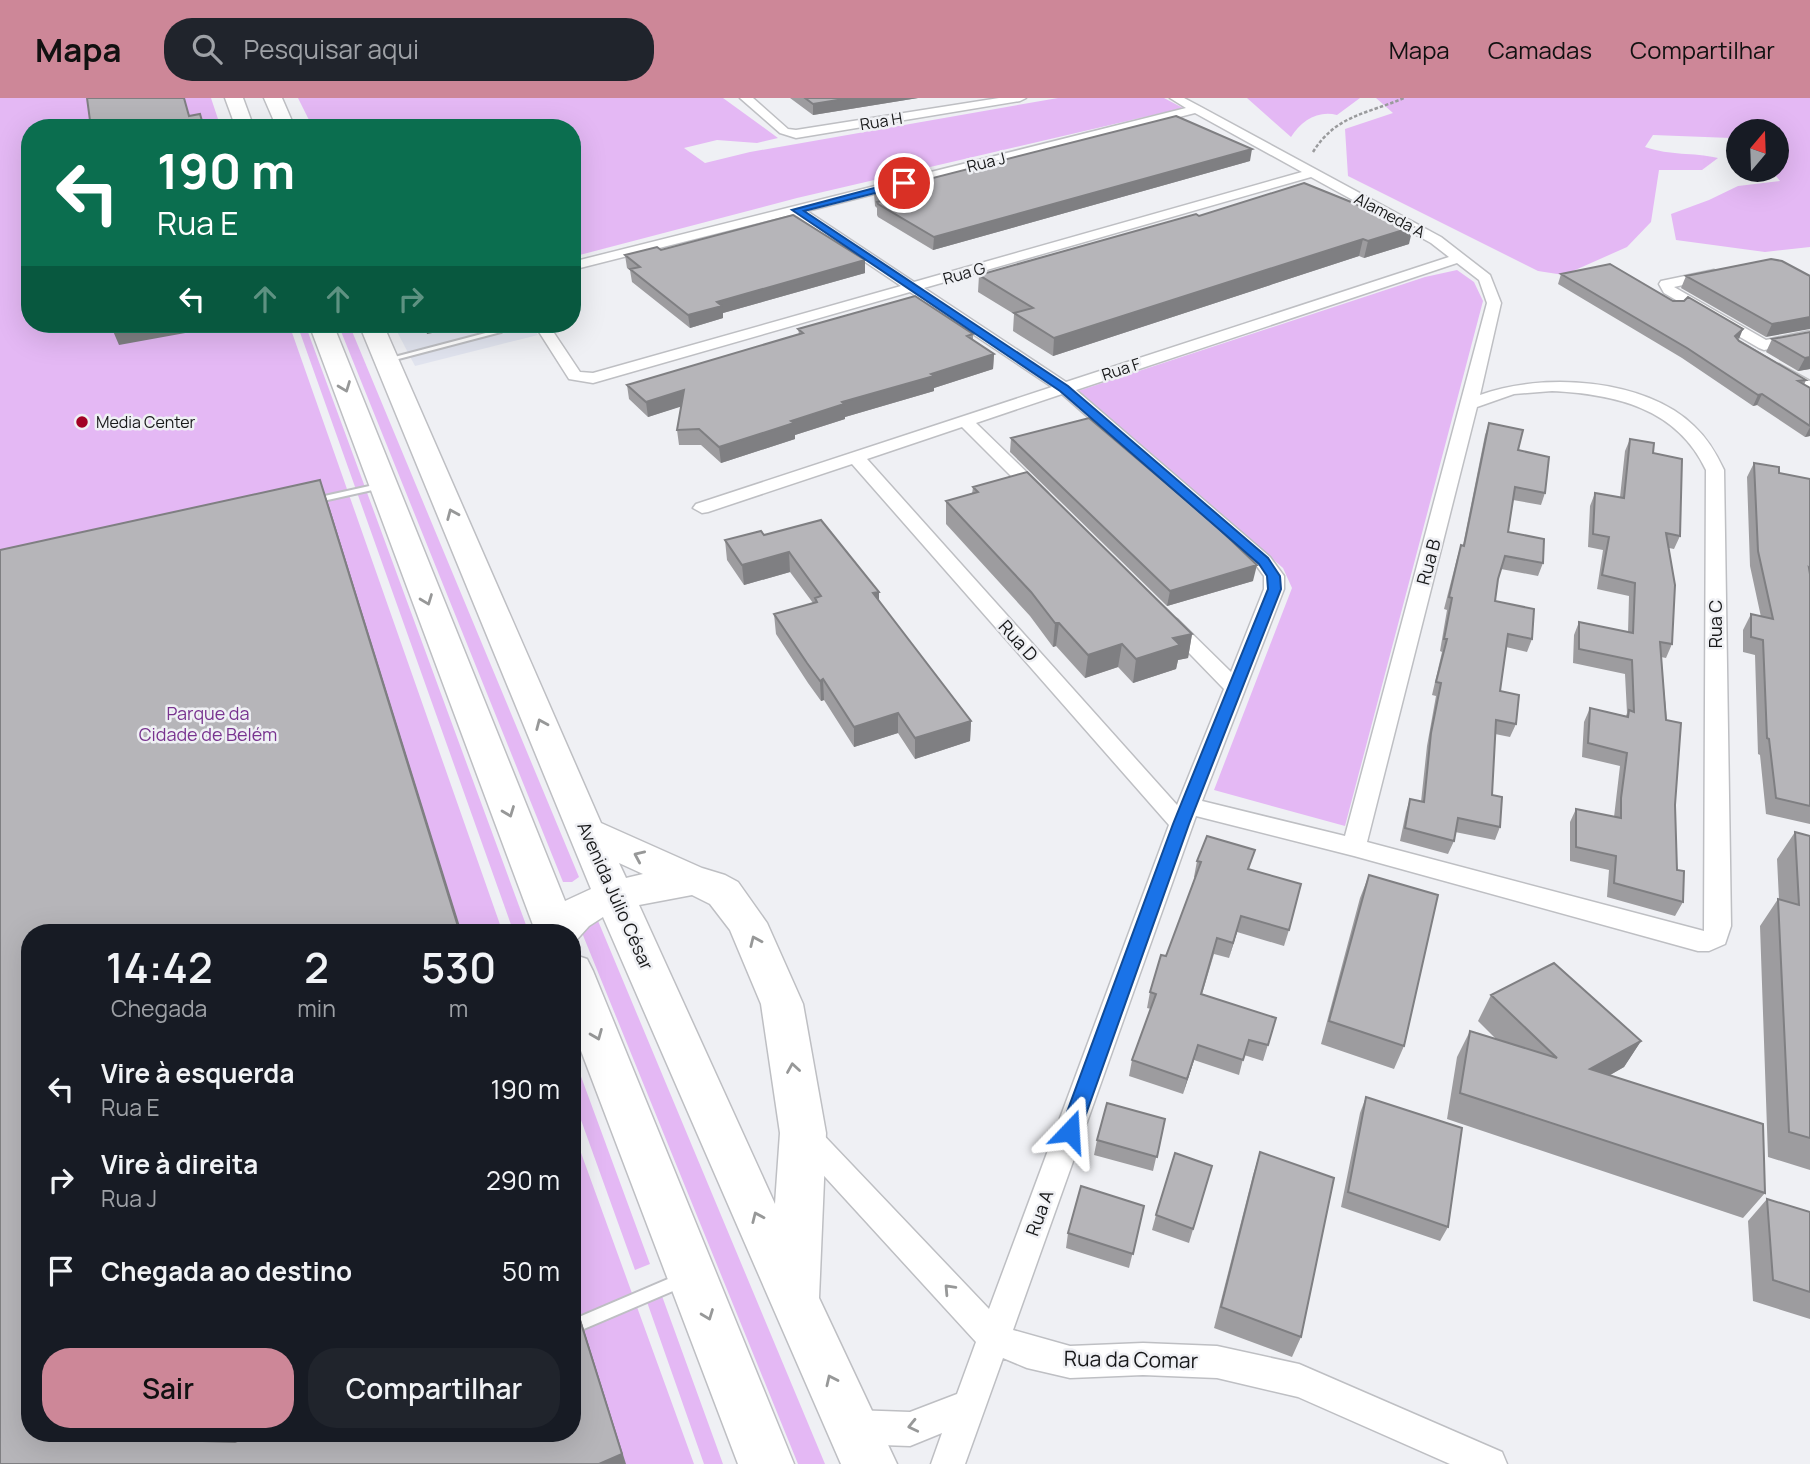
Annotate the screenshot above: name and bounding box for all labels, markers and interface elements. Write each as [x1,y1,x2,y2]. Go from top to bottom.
search box [164,18,654,81]
text: Mapa [35,27,122,72]
icon: search [188,30,226,68]
text: Pesquisar aqui [244,31,419,67]
text: Mapa [1389,33,1450,66]
text: Camadas [1488,33,1592,66]
text: Compartilhar [1630,33,1775,66]
street label: Rua H [858,107,904,135]
north arrow [1726,119,1788,182]
map controls [1726,119,1789,182]
text: 190 m [157,137,295,204]
icon: left [42,147,133,238]
street label: Rua J [964,147,1008,177]
pin [874,153,934,213]
icon: arrive [885,164,923,202]
street label: Alameda A [1351,187,1429,243]
text: Rua E [157,201,239,245]
street label: Rua G [940,257,988,289]
icon: left [173,280,211,318]
icon: ahead [246,280,284,318]
icon: ahead [319,280,357,318]
icon: right [392,280,430,318]
street label: Rua F [1099,352,1143,386]
one-way arrow [337,381,351,393]
place label: Media Center [96,411,196,433]
marker: Media Center [74,414,90,430]
one-way arrow [446,509,460,521]
street label: Rua B [1410,536,1446,587]
one-way arrow [419,593,433,605]
street label: Rua C [1703,600,1727,648]
street label: Rua D [994,615,1044,666]
park label: Parque da Cidade de Belém [139,701,277,746]
one-way arrow [535,718,549,730]
one-way arrow [501,805,515,818]
street label: Avenida Júlio César [572,818,660,974]
one-way arrow [634,850,646,864]
one-way arrow [749,936,763,948]
text: 14:42 [106,938,213,996]
text: 2 [304,938,329,996]
text: 530 [421,938,496,996]
text: Chegada [111,992,207,1024]
text: min [297,992,336,1024]
text: m [449,992,468,1024]
one-way arrow [589,1028,603,1040]
text: Vire à esquerda [101,1055,294,1091]
one-way arrow [786,1062,801,1074]
icon: left [42,1070,80,1108]
text: 190 m [491,1071,560,1107]
text: Rua E [101,1091,160,1123]
position arrow [1033,1094,1107,1168]
text: Vire à direita [101,1146,258,1182]
icon: right [42,1161,80,1199]
text: 290 m [486,1162,560,1198]
text: Rua J [101,1182,157,1214]
street label: Rua A [1020,1186,1059,1239]
one-way arrow [751,1212,765,1224]
icon: arrive [42,1252,80,1290]
text: Chegada ao destino [101,1253,352,1289]
text: 50 m [502,1253,560,1289]
one-way arrow [944,1284,957,1297]
one-way arrow [699,1308,713,1320]
street label: Rua da Comar [1064,1344,1199,1374]
button: Sair [42,1348,294,1428]
button: Compartilhar [308,1348,560,1428]
one-way arrow [825,1374,839,1387]
one-way arrow [907,1418,919,1432]

